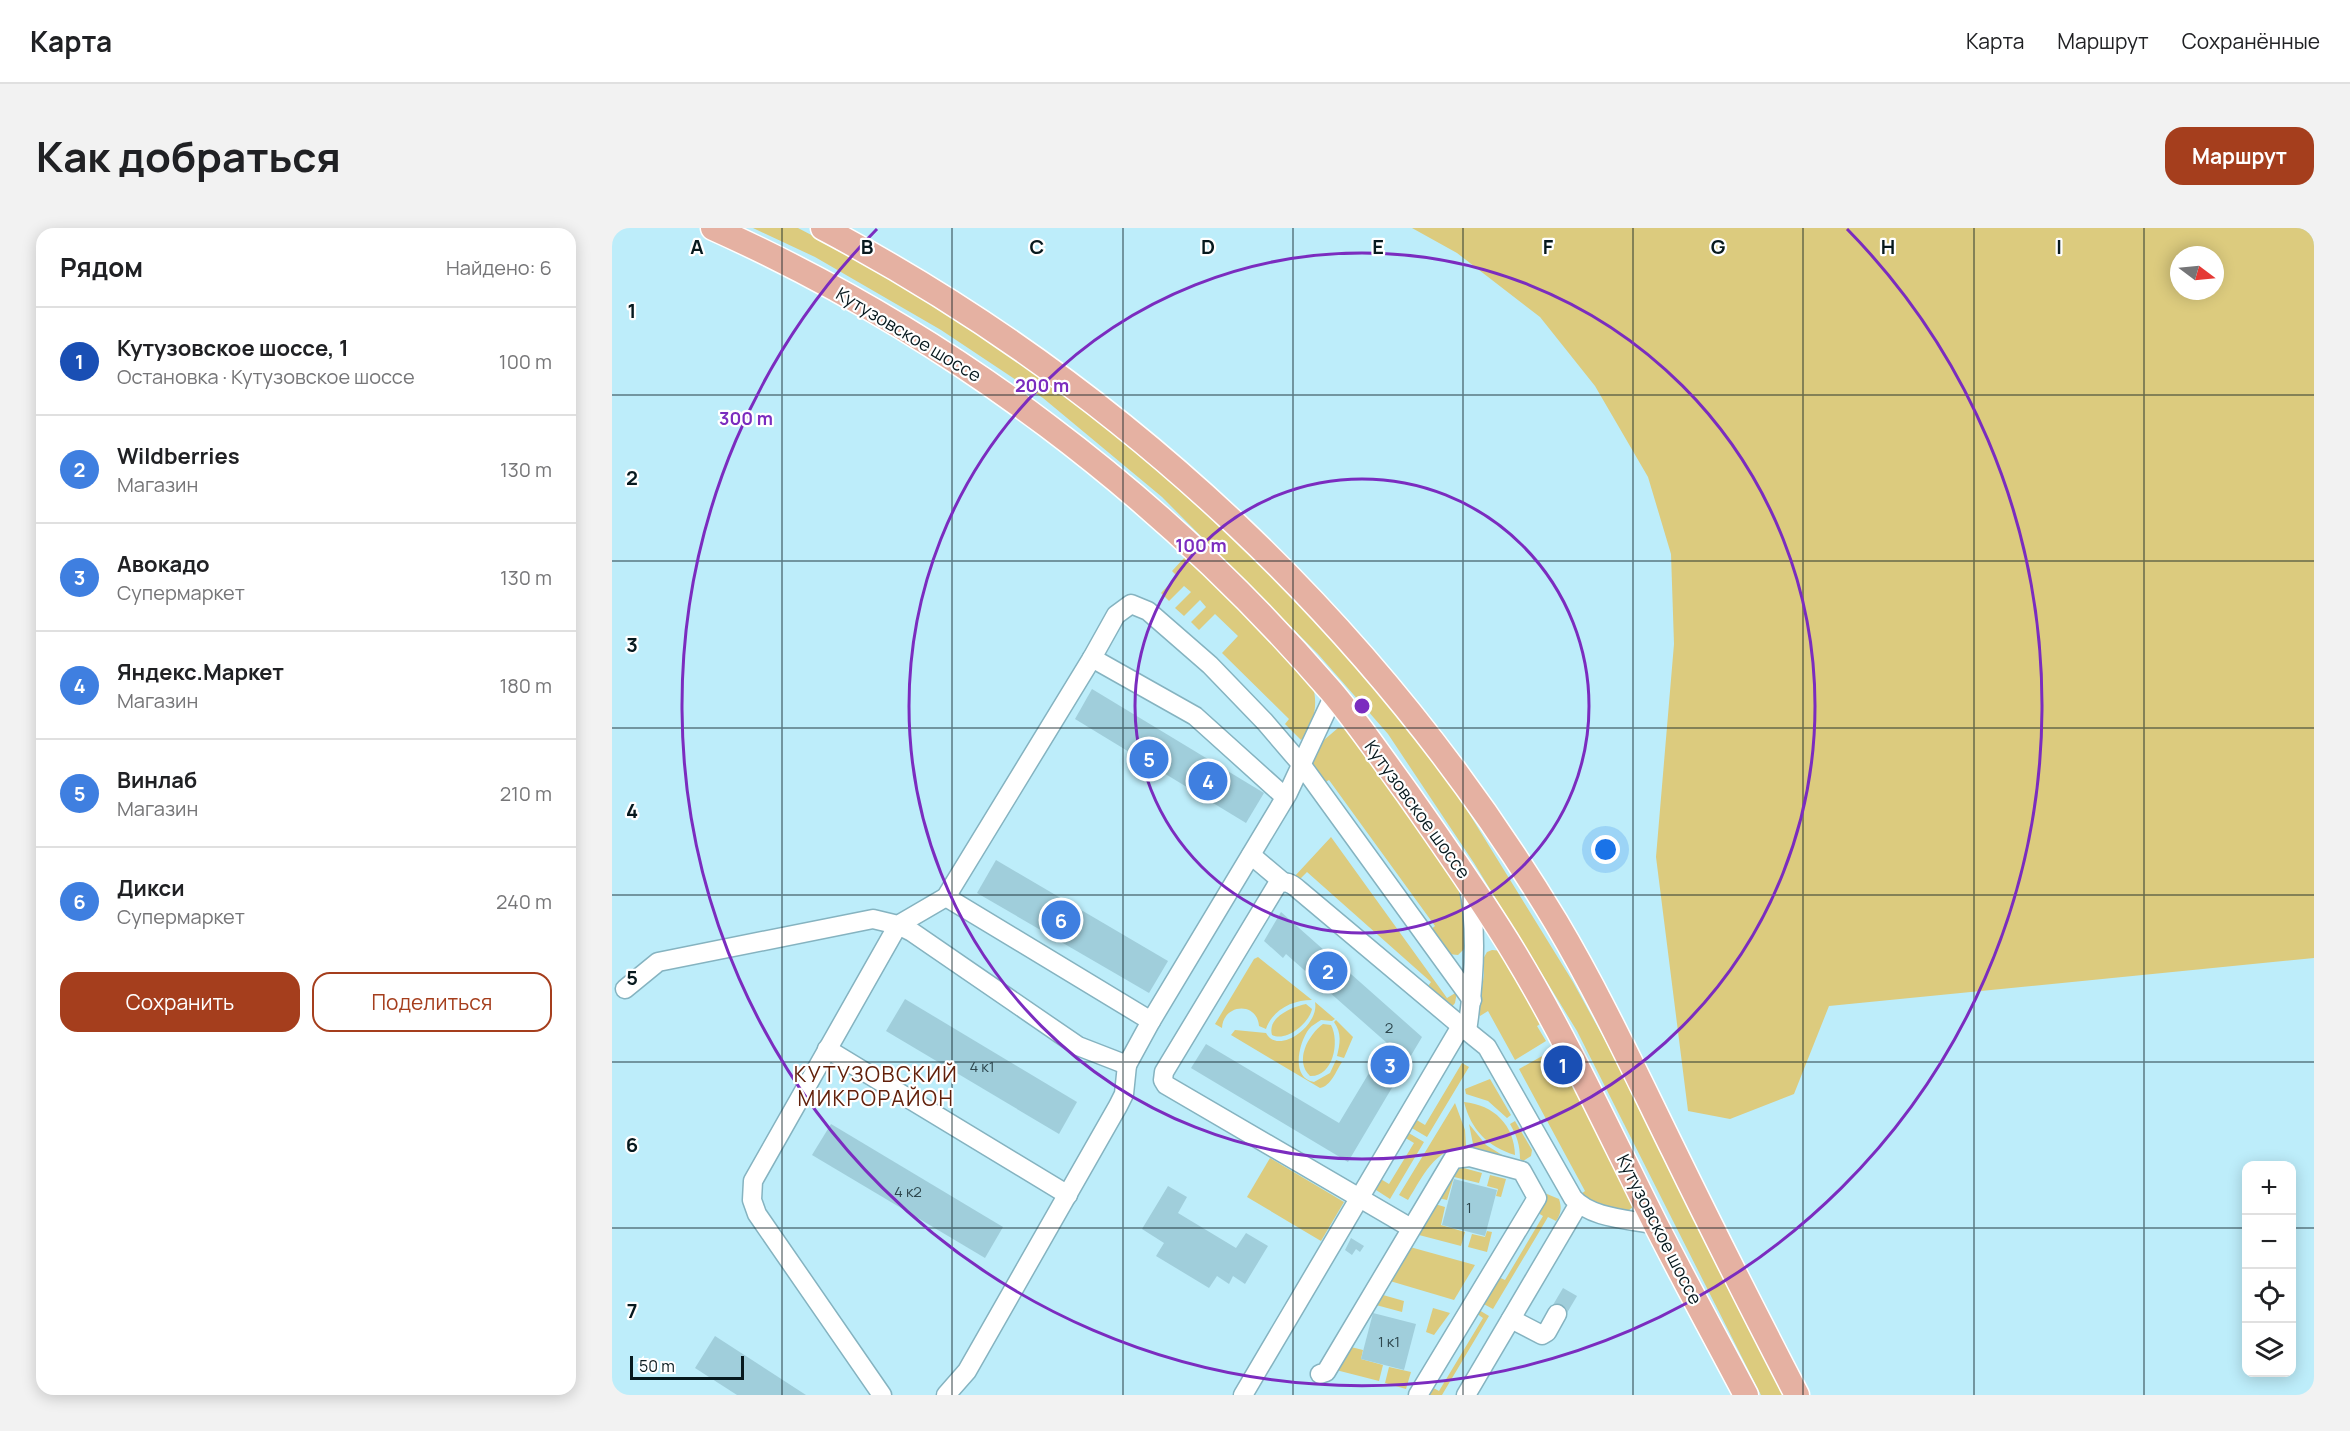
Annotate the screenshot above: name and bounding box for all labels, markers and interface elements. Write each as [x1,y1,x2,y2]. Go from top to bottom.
text: Карта [30,22,112,60]
text: Карта [1966,27,2024,55]
text: Маршрут [2057,27,2149,55]
text: Сохранённые [2182,27,2320,55]
text: Как добраться [36,127,341,185]
button: Маршрут [2165,127,2314,185]
text: A [690,233,704,260]
text: B [861,233,874,260]
text: C [1030,233,1044,260]
text: D [1201,233,1215,260]
text: E [1372,233,1384,260]
text: F [1543,233,1554,260]
text: G [1711,233,1726,260]
text: H [1881,233,1895,260]
text: I [2056,233,2062,260]
north arrow [2170,246,2224,300]
text: Рядом [60,249,143,285]
text: Найдено: 6 [446,254,552,281]
street label: Кутузовское шоссе [832,281,986,387]
text: 1 [628,297,636,324]
text: Кутузовское шоссе, 1 [117,333,349,363]
text: 1 [75,348,84,375]
text: 100 m [499,348,552,375]
text: Остановка · Кутузовское шоссе [117,363,415,390]
text: 200 m [1015,373,1069,397]
text: 300 m [719,406,773,430]
text: Wildberries [117,441,240,471]
text: 2 [74,456,85,483]
text: 130 m [500,456,552,483]
text: 2 [626,464,638,491]
text: Магазин [117,471,198,498]
text: 100 m [1175,533,1227,557]
text: Авокадо [117,549,210,579]
text: 3 [74,564,85,591]
text: 130 m [500,564,552,591]
text: Супермаркет [117,579,245,606]
text: 3 [626,631,638,658]
text: Яндекс.Маркет [117,657,284,687]
text: 4 [73,672,86,699]
text: 180 m [499,672,552,699]
text: Магазин [117,687,198,714]
centre of rings [1352,696,1372,716]
street label: Кутузовское шоссе [1360,735,1476,883]
pin: 5 [1130,736,1168,782]
pin: 4 [1188,758,1228,804]
text: Винлаб [117,765,197,795]
text: 5 [74,780,85,807]
text: 210 m [500,780,552,807]
text: Магазин [117,795,198,822]
text: 4 [626,797,638,824]
your location [1591,835,1620,864]
text: Дикси [117,873,185,903]
text: 6 [73,888,86,915]
text: 240 m [496,888,552,915]
pin: 6 [1042,898,1080,942]
text: Супермаркет [117,903,245,930]
pin: 2 [1308,948,1348,994]
text: 5 [626,964,638,991]
button: Сохранить [60,972,300,1032]
button: Поделиться [312,972,552,1032]
house number: 2 [1385,1017,1393,1038]
pin: 3 [1370,1042,1410,1088]
pin: 1 [1544,1042,1582,1088]
house number: 4 к1 [969,1056,995,1077]
district label: КУТУЗОВСКИЙ МИКРОРАЙОН [794,1060,958,1112]
text: 6 [626,1131,638,1158]
street label: Кутузовское шоссе [1612,1150,1708,1308]
map controls [2242,1161,2296,1377]
button: + [2242,1161,2296,1215]
house number: 4 к2 [894,1181,922,1202]
house number: 1 [1466,1197,1472,1218]
button: − [2242,1215,2296,1269]
button: locate [2242,1269,2296,1323]
text: 7 [627,1297,637,1324]
button: layers [2242,1323,2296,1377]
house number: 1 к1 [1378,1331,1400,1352]
scale bar [630,1353,744,1380]
text: 50 m [639,1355,675,1377]

